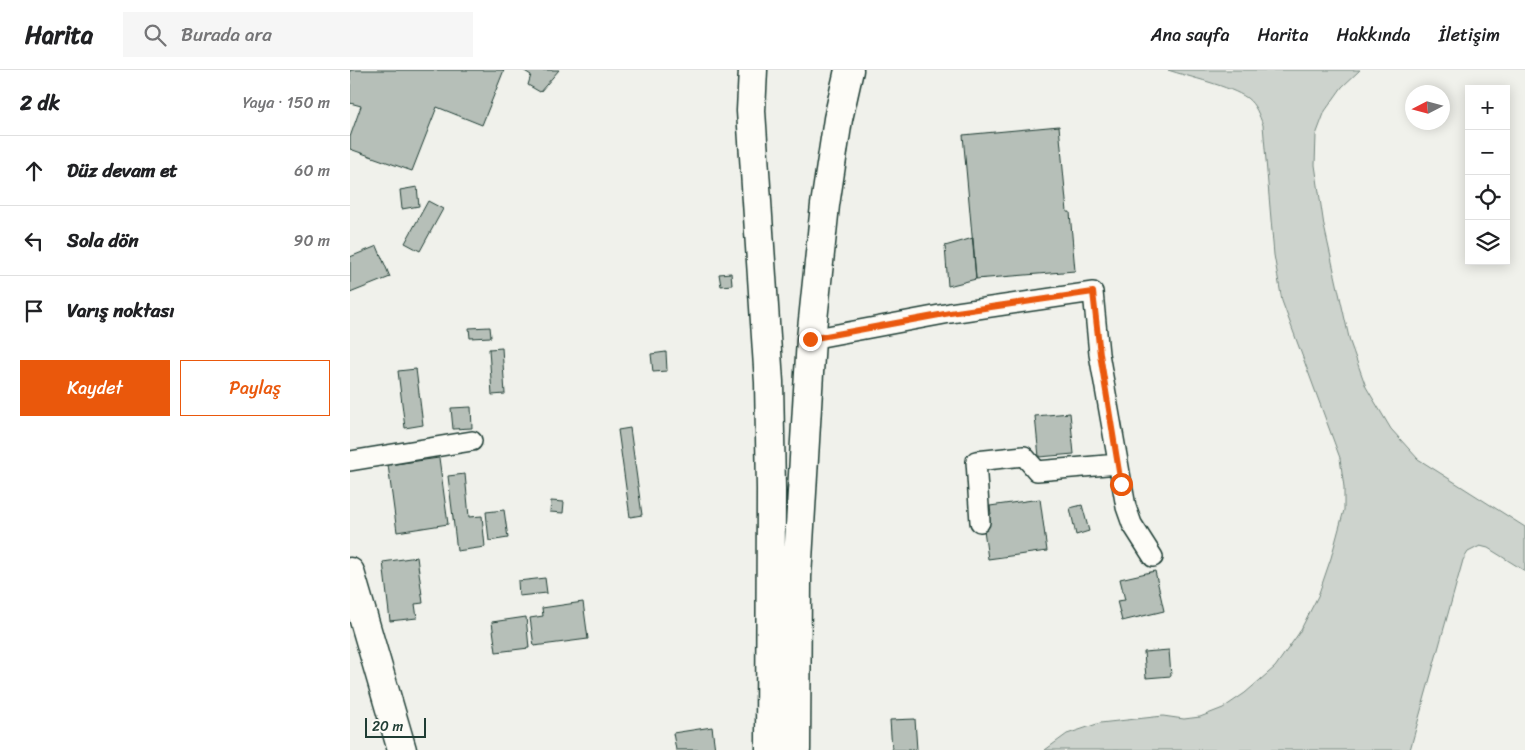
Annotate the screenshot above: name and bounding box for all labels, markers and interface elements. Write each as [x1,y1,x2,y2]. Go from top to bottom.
search box [123,12,473,57]
text: Harita [25,14,93,56]
text: Burada ara [181,18,272,51]
text: Ana sayfa [1151,19,1229,51]
text: Harita [1257,19,1308,51]
text: Hakkında [1336,19,1411,51]
text: İletişim [1439,19,1500,51]
icon: search [141,21,169,49]
text: 2 dk [20,84,60,122]
north arrow [1405,85,1450,130]
map controls [1465,85,1510,265]
button: + [1465,85,1510,130]
text: Yaya · 150 m [243,88,330,117]
button: − [1465,130,1510,175]
text: Düz devam et [67,154,178,187]
text: 60 m [294,156,330,185]
icon: ahead [20,157,48,185]
button: locate [1465,175,1510,220]
button: layers [1465,220,1510,265]
text: Sola dön [67,224,138,257]
text: 90 m [294,226,330,255]
icon: left [20,227,48,255]
text: Varış noktası [67,294,174,327]
icon: arrive [20,297,48,325]
route end [799,328,822,351]
button: Kaydet [20,360,170,416]
button: Paylaş [180,360,330,416]
route start [1110,473,1133,496]
text: 20 m [372,714,403,739]
scale bar [365,715,426,738]

